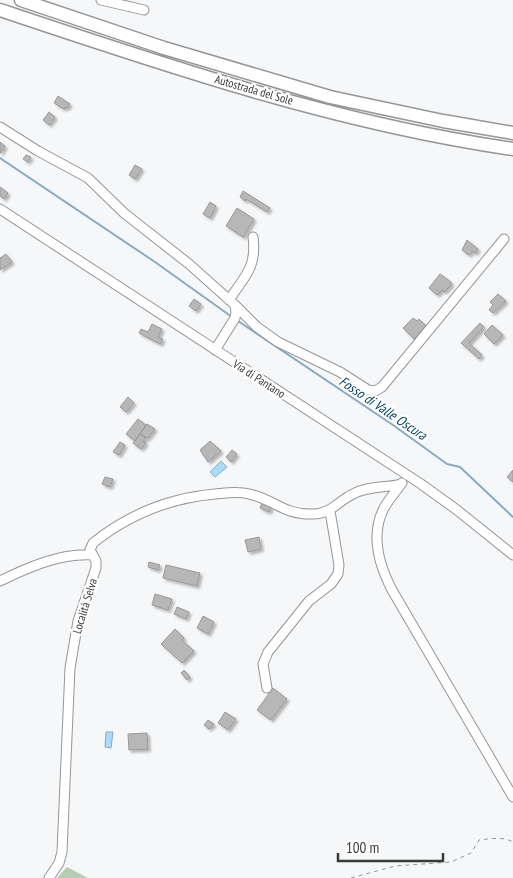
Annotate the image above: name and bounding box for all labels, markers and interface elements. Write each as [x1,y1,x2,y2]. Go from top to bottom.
street label: Autostrada del Sole [213,71,295,108]
street label: Via di Pantano [229,356,288,401]
water label: Fosso di Valle Oscura [336,372,431,445]
street label: Località Selva [69,576,100,635]
scale bar [338,830,443,862]
text: 100 m [346,838,379,857]

